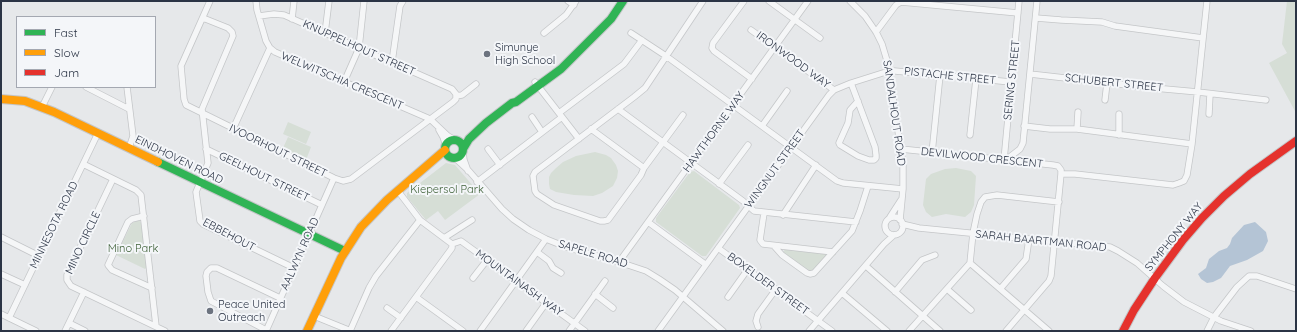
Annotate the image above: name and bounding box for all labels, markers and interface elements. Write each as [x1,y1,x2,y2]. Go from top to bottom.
legend [16,16,156,88]
street label: KNUPPELHOUT STREET [301,17,417,79]
text: Fast [54,25,78,40]
street label: IRONWOOD WAY [754,29,832,91]
street label: SERING STREET [1001,39,1023,121]
place label: Simunye High School [495,41,555,67]
text: Slow [54,45,80,60]
street label: WELWITSCHIA CRESCENT [279,49,405,113]
marker: Simunye High School [482,49,492,59]
street label: SANDALHOUT ROAD [880,59,908,167]
text: Jam [54,65,79,80]
street label: PISTACHE STREET [903,65,997,87]
street label: SCHUBERT STREET [1064,71,1164,95]
street label: HAWTHORNE WAY [680,89,748,175]
street label: IVOORHOUT STREET [227,122,329,180]
street label: WINGNUT STREET [742,127,808,211]
street label: EINDHOVEN ROAD [133,133,225,187]
street label: DEVILWOOD CRESCENT [920,145,1044,171]
street label: GEELHOUT STREET [217,149,311,205]
street label: MINNESOTA ROAD [27,179,81,271]
park label: Kiepersol Park [410,183,484,197]
street label: SYMPHONY WAY [1142,200,1206,274]
street label: MINO CIRCLE [63,210,103,276]
street label: EBBEHOUT [200,216,258,254]
street label: AALWYN ROAD [278,216,322,292]
street label: SARAH BAARTMAN ROAD [975,228,1107,254]
street label: SAPELE ROAD [557,237,629,271]
park label: Mino Park [108,242,158,256]
street label: MOUNTAINASH WAY [473,247,565,319]
street label: BOXELDER STREET [725,250,811,318]
place label: Peace United Outreach [218,298,285,324]
marker: Peace United Outreach [205,306,215,316]

